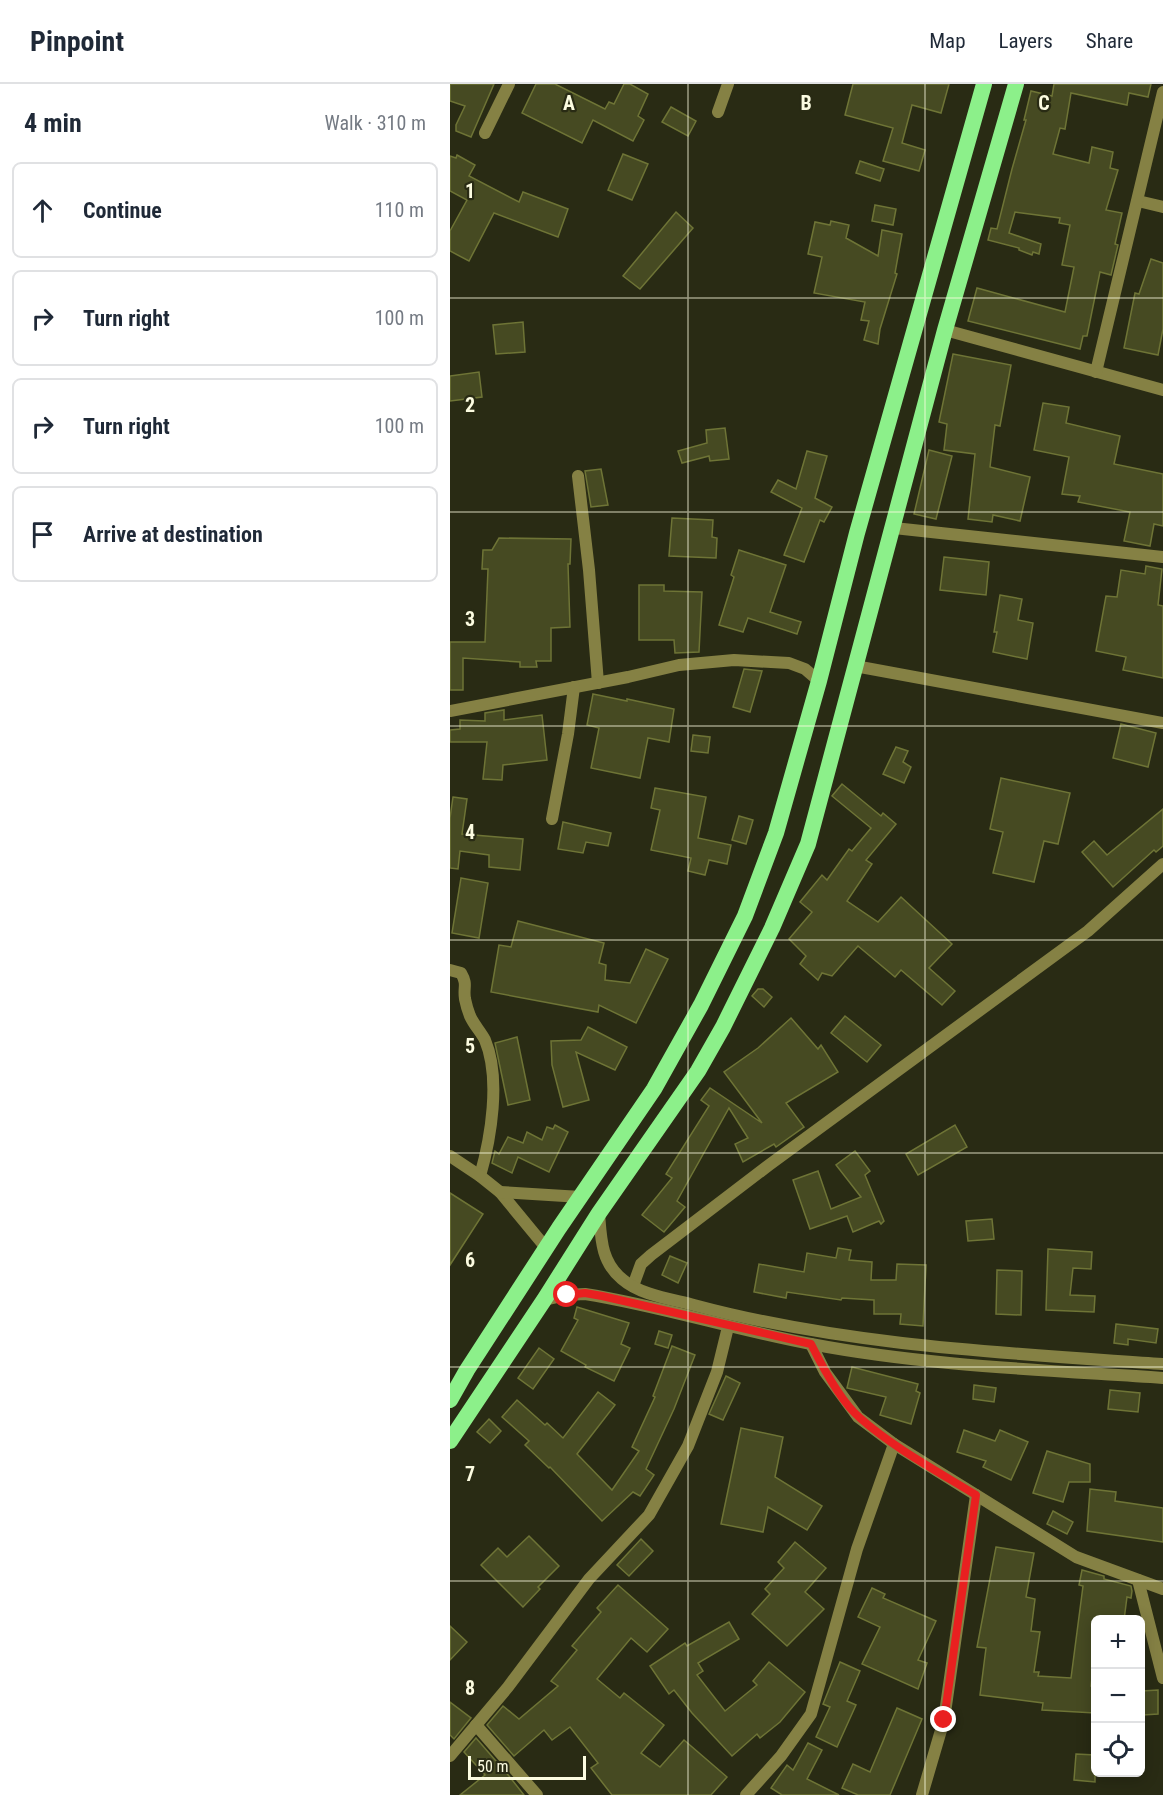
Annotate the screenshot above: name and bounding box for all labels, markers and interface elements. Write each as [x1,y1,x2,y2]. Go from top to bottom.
text: Pinpoint [30,25,124,58]
text: Map [929,29,966,53]
text: Layers [999,29,1053,53]
text: Share [1086,29,1133,53]
text: A [563,91,575,115]
text: B [800,91,812,115]
text: C [1038,91,1050,115]
text: 4 min [24,108,82,138]
text: Walk · 310 m [325,111,426,135]
text: 1 [465,179,475,203]
icon: ahead [26,194,59,227]
text: Continue [83,198,162,223]
text: 110 m [375,198,424,222]
icon: right [26,302,59,335]
text: Turn right [83,306,170,331]
text: 100 m [375,306,424,330]
text: 2 [465,393,475,417]
icon: right [26,410,59,443]
text: Turn right [83,414,170,439]
text: 100 m [375,414,424,438]
icon: arrive [26,518,59,551]
text: Arrive at destination [83,522,263,547]
text: 3 [465,607,475,631]
text: 4 [465,820,475,844]
text: 5 [465,1034,475,1058]
text: 6 [465,1248,475,1272]
route start [553,1281,579,1307]
text: 7 [465,1462,475,1486]
map controls [1091,1615,1145,1777]
button: + [1091,1615,1145,1669]
button: − [1091,1669,1145,1723]
text: 8 [465,1676,475,1700]
route end [930,1706,956,1732]
button: locate [1091,1723,1145,1777]
scale bar [468,1753,586,1780]
text: 50 m [477,1757,509,1776]

